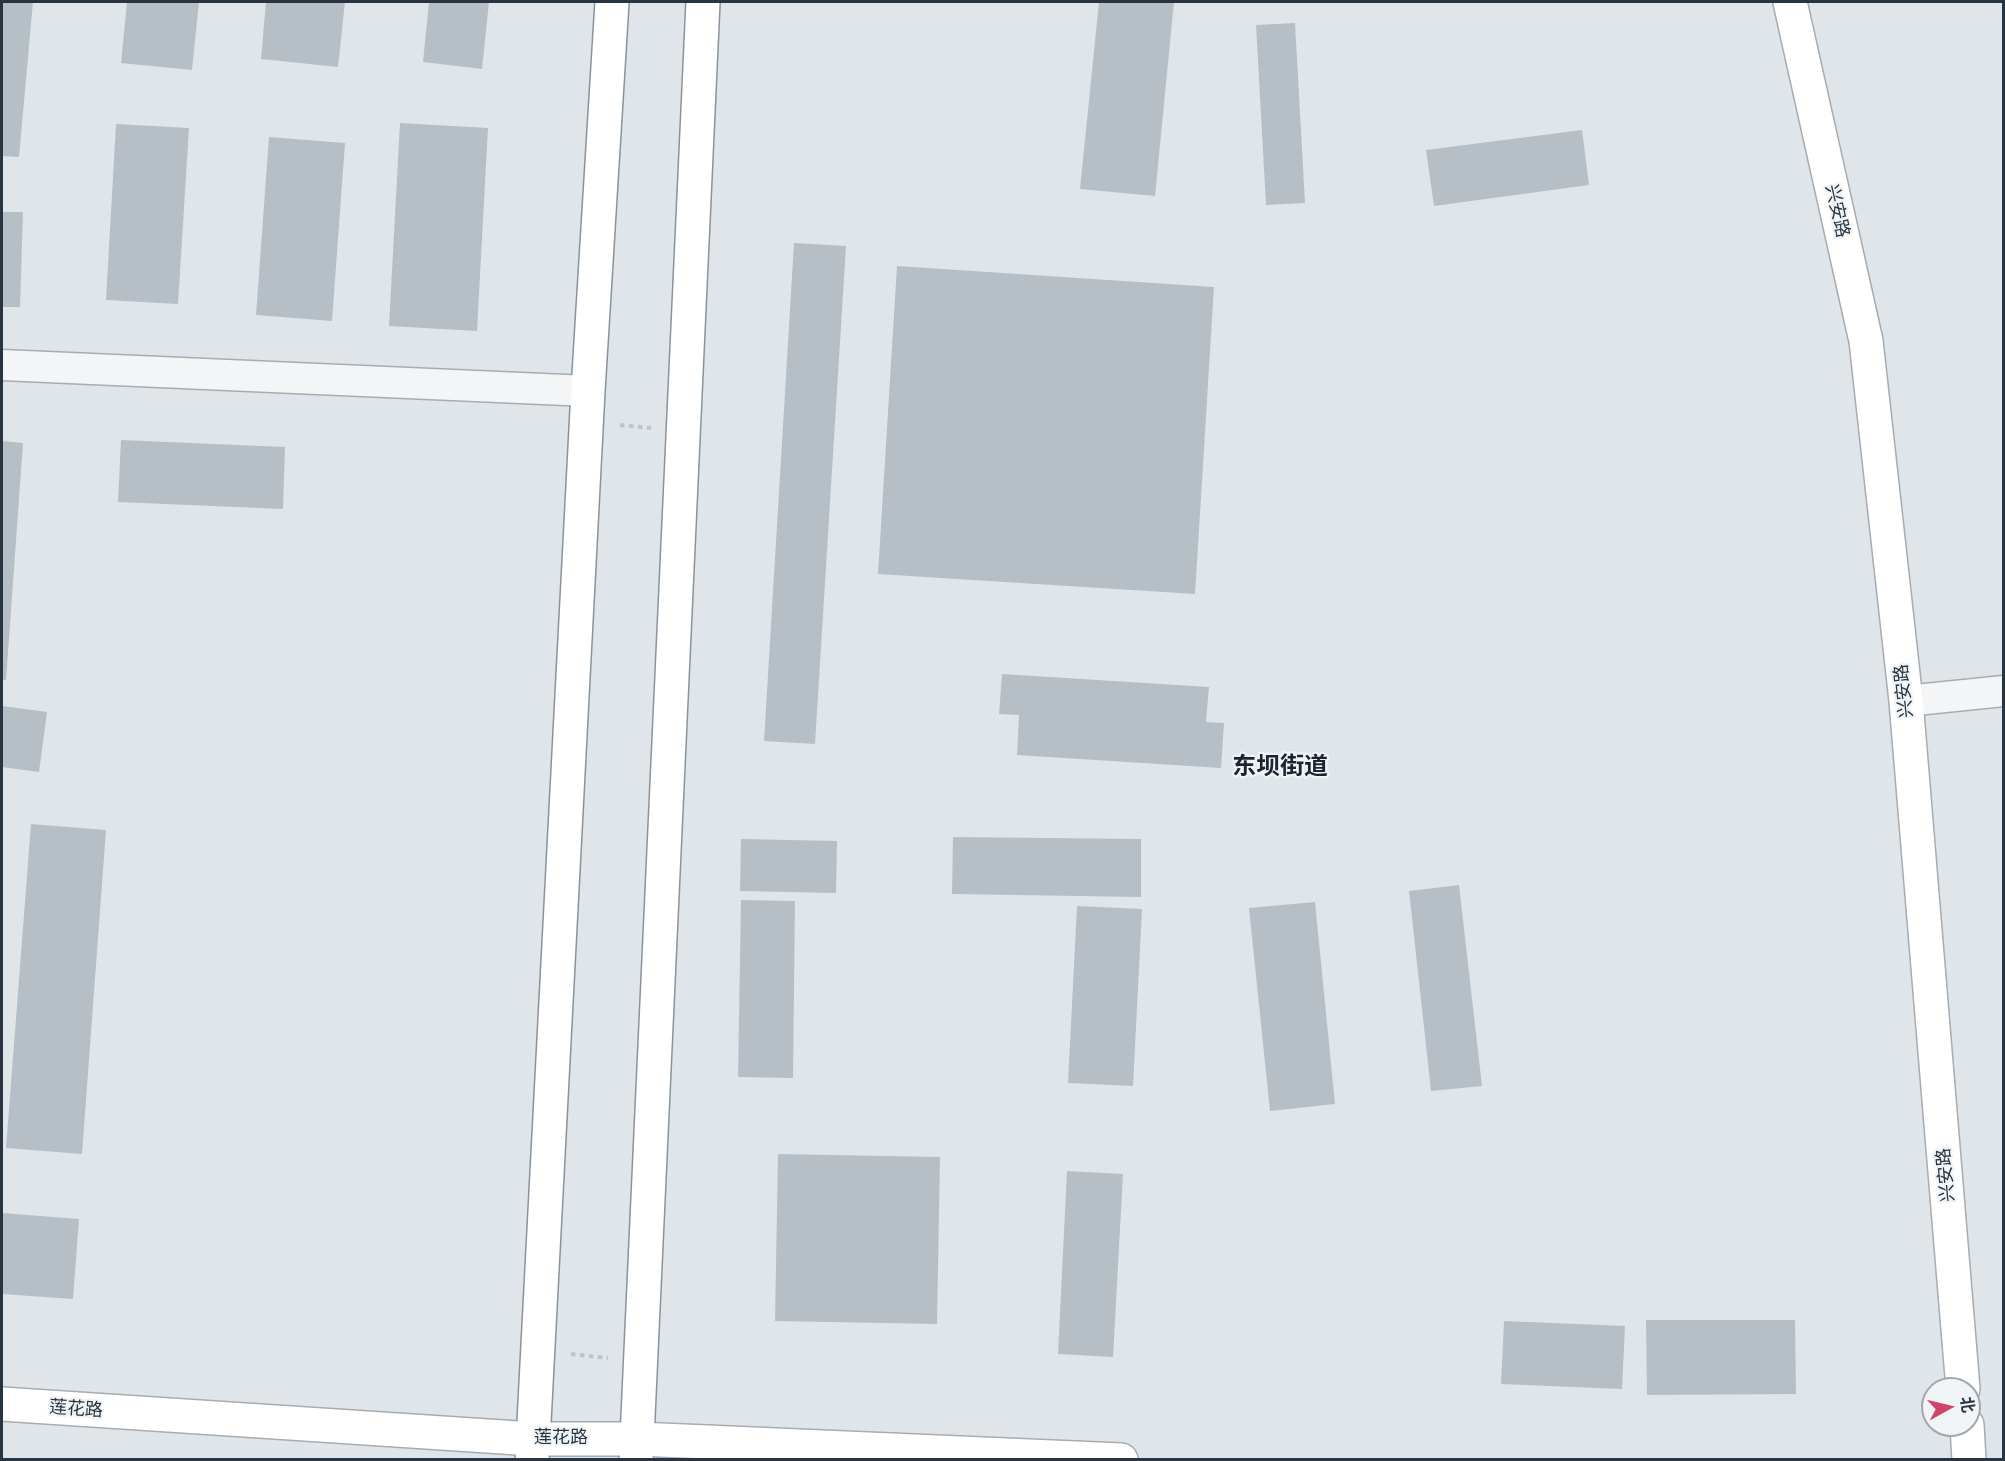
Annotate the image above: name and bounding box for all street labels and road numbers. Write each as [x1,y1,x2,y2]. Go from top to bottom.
street label: 兴安路 [1820,182,1854,240]
street label: 兴安路 [1890,663,1918,719]
street label: 兴安路 [1933,1147,1959,1203]
street label: 莲花路 [48,1396,104,1422]
street label: 莲花路 [534,1427,588,1449]

